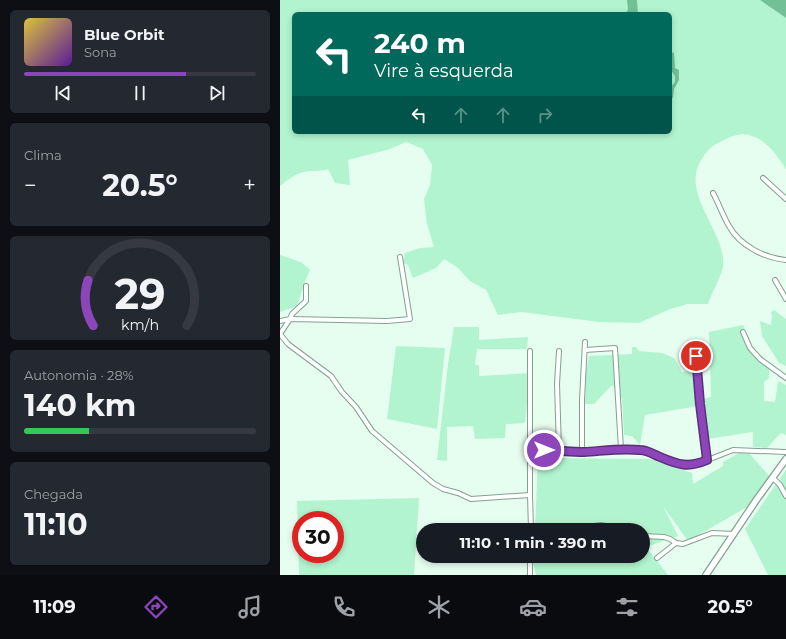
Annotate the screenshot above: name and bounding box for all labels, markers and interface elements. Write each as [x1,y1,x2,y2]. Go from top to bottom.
text: Blue Orbit [84,25,164,44]
text: 240 m [374,26,466,60]
icon: left [308,28,360,80]
text: Sona [84,44,117,60]
text: Vire à esquerda [374,60,514,82]
icon: previous [52,82,74,104]
icon: pause [129,82,151,104]
icon: next [206,82,228,104]
icon: left [408,104,430,126]
icon: ahead [450,104,472,126]
icon: ahead [492,104,514,126]
icon: right [534,104,556,126]
text: Clima [24,147,62,163]
text: 20.5° [102,167,178,204]
text: − [24,172,37,199]
text: + [243,172,256,199]
text: 29 [114,268,166,318]
text: km/h [121,315,159,333]
pin [679,339,713,373]
icon: arrive [685,345,707,367]
text: Autonomia · 28% [24,367,133,383]
text: 140 km [24,387,136,424]
position arrow [523,429,565,471]
text: Chegada [24,486,83,502]
text: 11:10 [24,506,88,543]
speed limit sign: 30 [292,511,344,563]
text: 11:10 · 1 min · 390 m [459,533,607,552]
icon: directions [142,593,170,621]
icon: music [236,593,264,621]
icon: phone [330,593,358,621]
icon: climate [425,593,453,621]
icon: car [519,593,547,621]
icon: filters [613,593,641,621]
text: 11:09 [33,596,76,618]
text: 20.5° [707,596,753,618]

